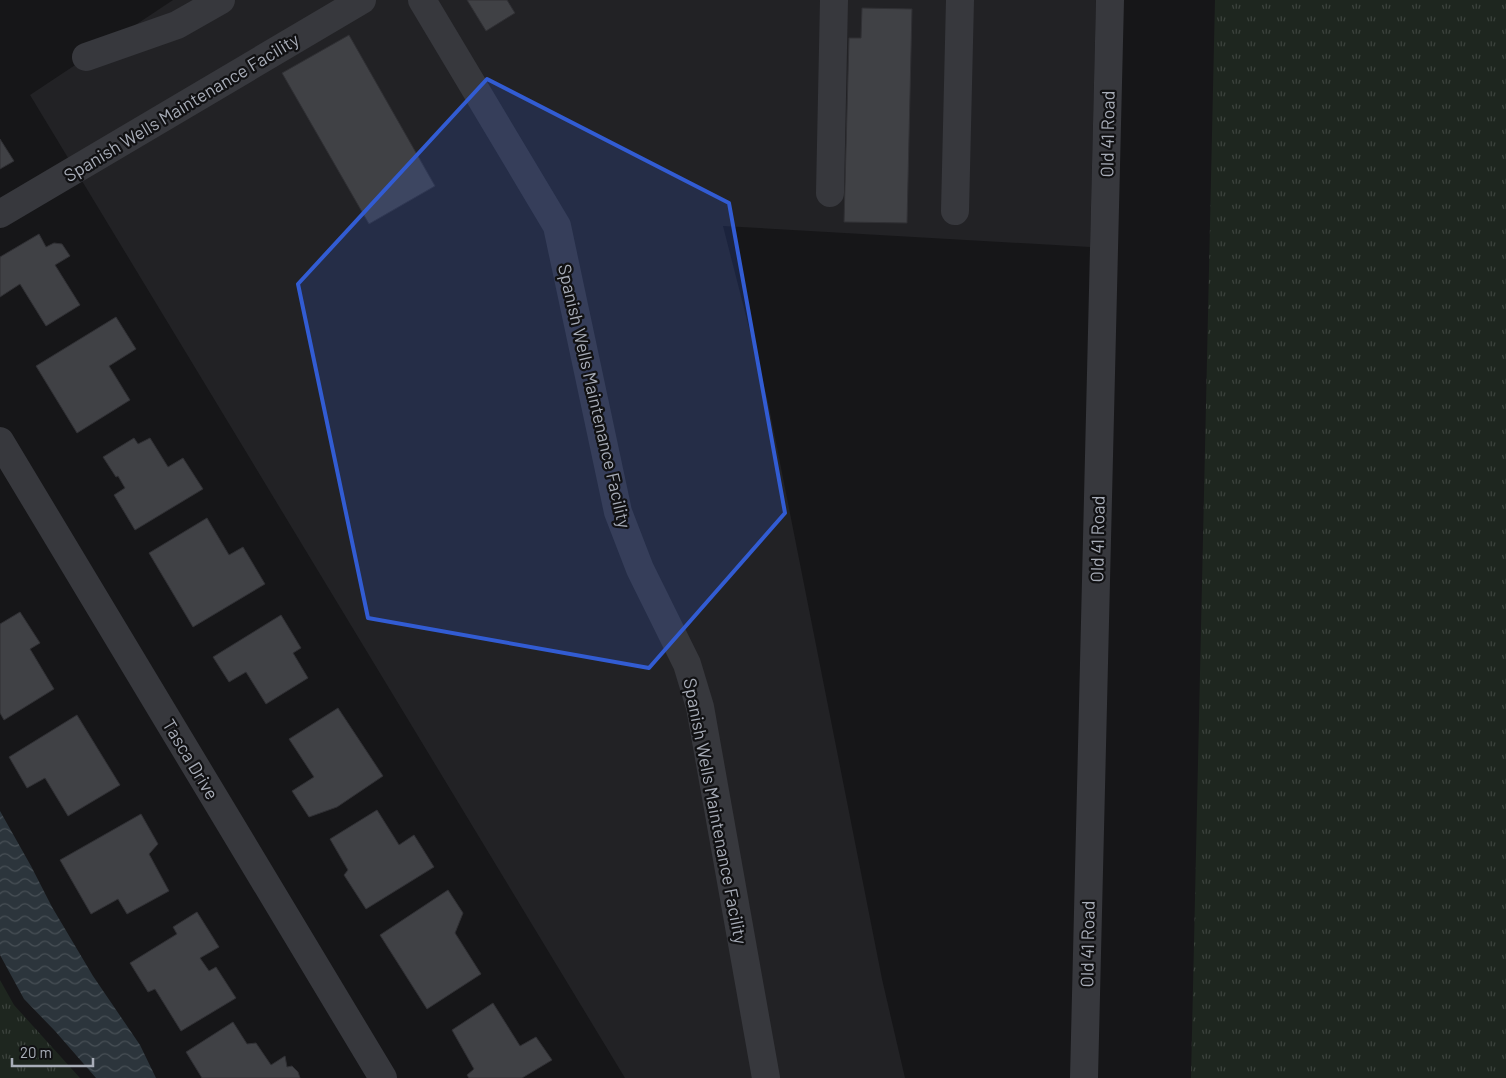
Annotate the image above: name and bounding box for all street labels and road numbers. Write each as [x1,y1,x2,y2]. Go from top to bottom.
street label: Spanish Wells Maintenance Facility [59,28,303,186]
street label: Old 41 Road [1095,90,1119,178]
street label: Spanish Wells Maintenance Facility [554,262,636,530]
street label: Old 41 Road [1085,495,1109,583]
street label: Spanish Wells Maintenance Facility [679,676,753,946]
street label: Tasca Drive [158,715,224,803]
street label: Old 41 Road [1075,900,1099,988]

